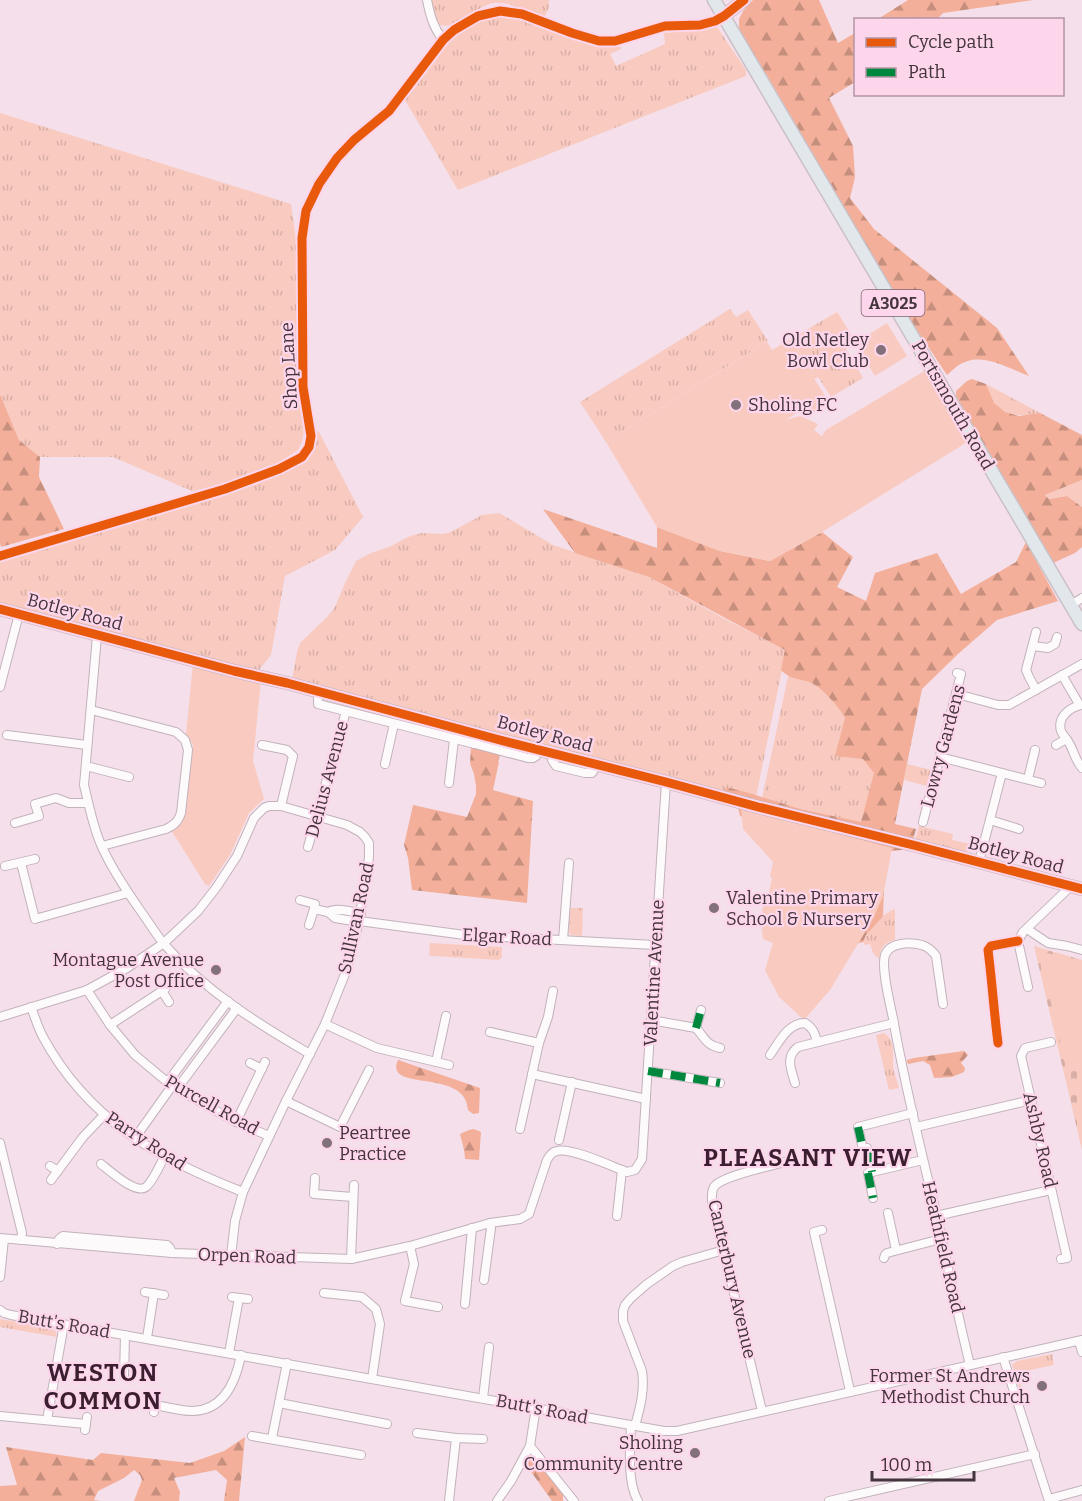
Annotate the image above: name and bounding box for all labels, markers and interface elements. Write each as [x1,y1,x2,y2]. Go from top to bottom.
legend [854,18,1064,96]
text: Cycle path [908,31,994,53]
text: Path [908,61,946,83]
road number: A3025 [862,290,924,316]
street label: Shop Lane [276,322,302,410]
place label: Old Netley Bowl Club [782,329,869,372]
street label: Portsmouth Road [907,336,999,474]
marker: Old Netley Bowl Club [874,343,888,357]
place label: Sholing FC [748,394,837,416]
marker: Sholing FC [729,398,743,412]
street label: Botley Road [25,589,126,635]
street label: Lowry Gardens [916,682,970,810]
street label: Botley Road [495,711,596,757]
street label: Delius Avenue [301,718,353,840]
street label: Botley Road [966,832,1067,878]
street label: Sullivan Road [333,860,379,976]
place label: Valentine Primary School & Nursery [726,887,879,930]
street label: Valentine Avenue [639,899,669,1047]
marker: Valentine Primary School & Nursery [707,901,721,915]
street label: Elgar Road [462,924,553,950]
place label: Montague Avenue Post Office [52,949,204,992]
marker: Montague Avenue Post Office [209,963,223,977]
street label: Purcell Road [161,1070,263,1140]
street label: Ashby Road [1018,1090,1062,1190]
street label: Parry Road [102,1107,191,1175]
place label: Peartree Practice [339,1122,411,1165]
marker: Peartree Practice [320,1136,334,1150]
district label: PLEASANT VIEW [703,1144,913,1172]
street label: Heathfield Road [917,1179,969,1315]
street label: Canterbury Avenue [703,1197,761,1361]
street label: Orpen Road [197,1243,297,1269]
street label: Butt's Road [16,1305,112,1343]
district label: WESTON COMMON [43,1359,163,1415]
place label: Former St Andrews Methodist Church [869,1365,1030,1408]
marker: Former St Andrews Methodist Church [1035,1379,1049,1393]
street label: Butt's Road [494,1389,590,1429]
place label: Sholing Community Centre [524,1432,683,1475]
scale bar [872,1444,974,1482]
marker: Sholing Community Centre [688,1446,702,1460]
text: 100 m [881,1454,932,1476]

